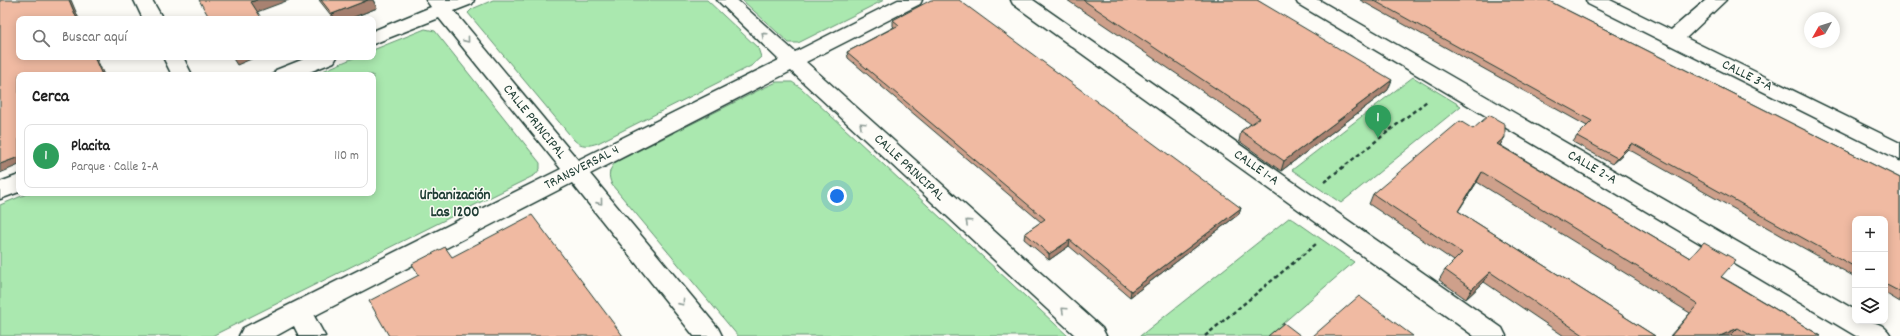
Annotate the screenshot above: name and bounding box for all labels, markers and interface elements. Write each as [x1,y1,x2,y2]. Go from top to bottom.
north arrow [1804,12,1840,48]
search box [16,16,376,60]
icon: search [30,27,52,49]
text: Buscar aquí [62,27,127,49]
one-way arrow [761,32,769,39]
one-way arrow [463,35,470,42]
street label: CALLE 3-A [1718,55,1776,97]
street label: CALLE PRINCIPAL [498,80,571,164]
text: Cerca [32,86,69,110]
pin: 1 [1365,105,1391,138]
one-way arrow [859,122,867,129]
street label: CALLE PRINCIPAL [869,130,949,207]
text: Placita [71,136,110,158]
street label: TRANSVERSAL 4 [541,141,623,195]
street label: CALLE 1-A [1229,145,1283,191]
street label: CALLE 2-A [1564,146,1621,190]
text: 1 [45,147,47,166]
text: 110 m [334,147,359,166]
text: Parque · Calle 2-A [71,158,159,177]
district label: Urbanización Las 1200 [419,185,491,224]
your location [827,186,847,206]
one-way arrow [595,197,602,204]
map controls [1852,216,1888,324]
button: + [1852,216,1888,252]
one-way arrow [965,219,973,227]
button: − [1852,252,1888,288]
button: layers [1852,288,1888,324]
one-way arrow [677,298,684,305]
one-way arrow [1061,307,1069,314]

